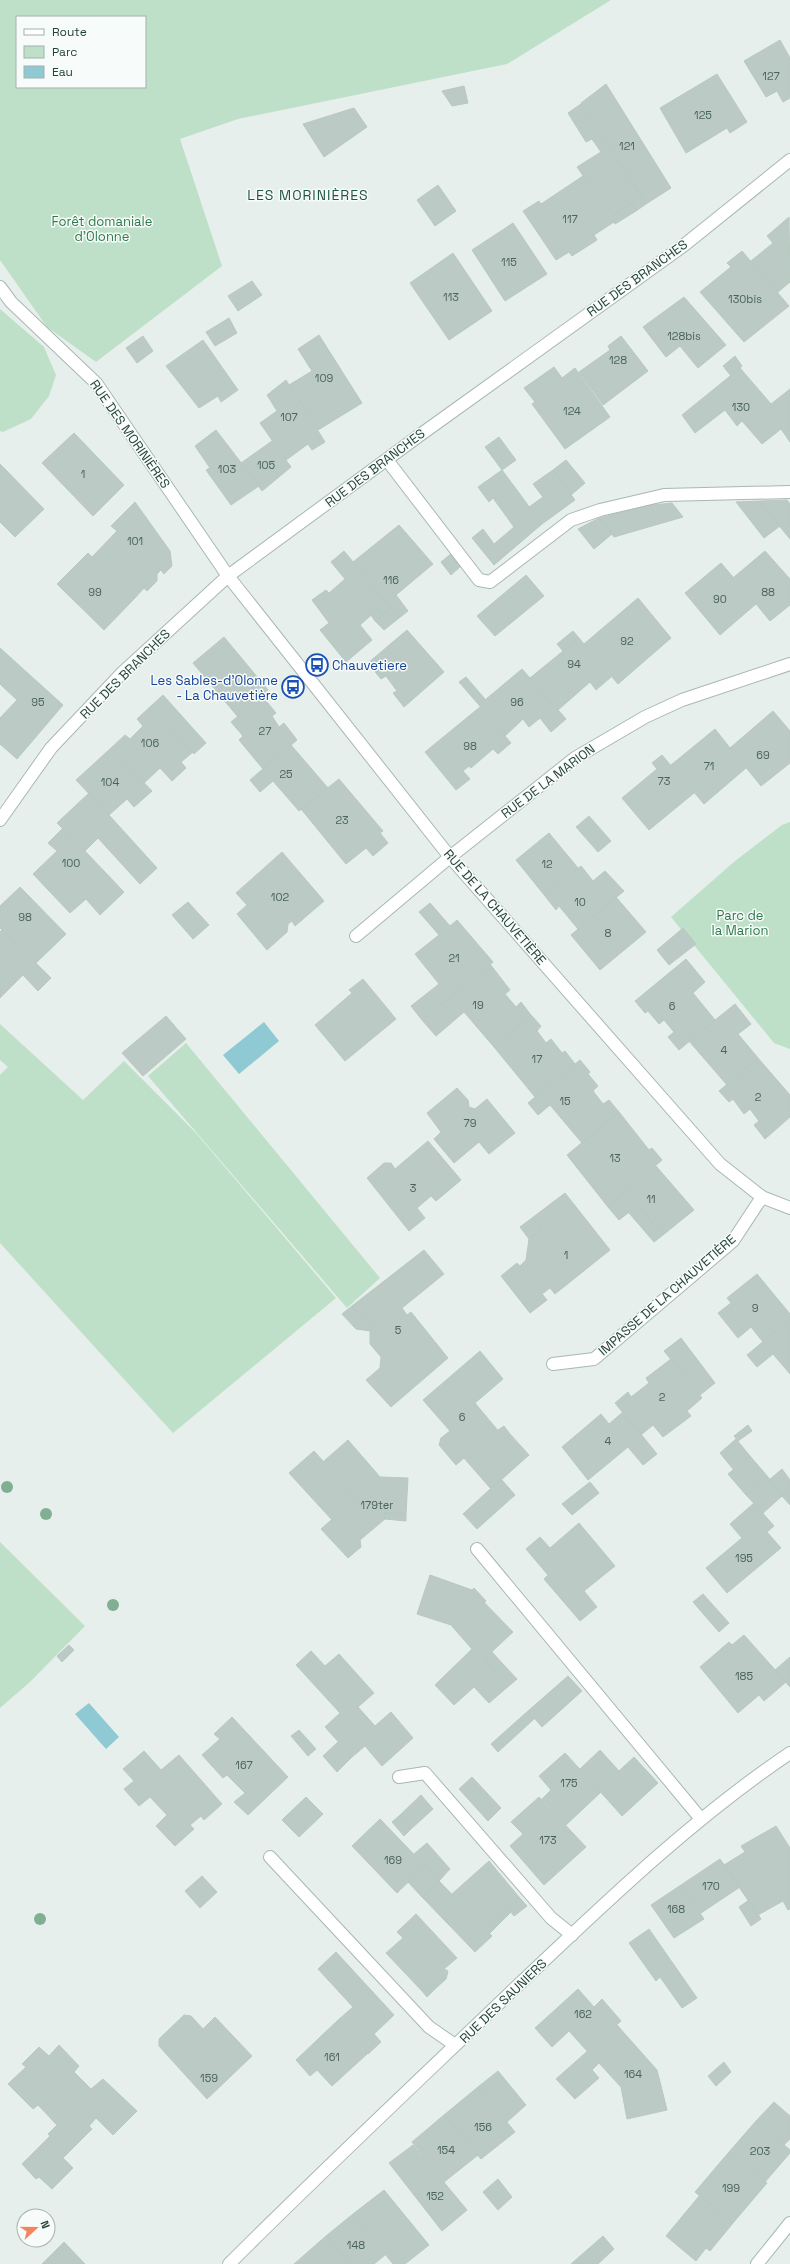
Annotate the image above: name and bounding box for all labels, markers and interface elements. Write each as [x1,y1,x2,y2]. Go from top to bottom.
legend [16,16,146,88]
text: Route [52,24,87,40]
text: Parc [52,44,77,60]
text: Eau [52,64,73,80]
house number: 127 [762,69,780,83]
house number: 125 [694,108,712,122]
house number: 121 [619,139,635,153]
district label: LES MORINIÈRES [247,186,369,204]
house number: 117 [562,212,578,226]
park label: Forêt domaniale d'Olonne [52,213,152,245]
street label: RUE DES BRANCHES [583,236,691,320]
house number: 115 [501,255,517,269]
house number: 113 [443,290,459,304]
house number: 130bis [728,292,762,306]
house number: 128bis [667,329,701,343]
house number: 128 [609,353,627,367]
house number: 109 [315,371,333,385]
street label: RUE DES MORINIÈRES [86,376,174,492]
house number: 130 [732,400,750,414]
house number: 124 [563,404,581,418]
house number: 107 [280,410,298,424]
street label: RUE DES BRANCHES [322,425,428,511]
house number: 105 [257,458,276,472]
house number: 103 [218,462,237,476]
house number: 1 [81,467,85,481]
house number: 101 [127,534,143,548]
house number: 116 [383,573,399,587]
house number: 99 [88,585,102,599]
house number: 88 [761,585,775,599]
house number: 90 [713,592,727,606]
street label: RUE DES BRANCHES [76,625,174,723]
house number: 92 [620,634,634,648]
bus stop icon: Chauvetiere [304,652,330,678]
place label: Chauvetiere [332,657,407,674]
house number: 94 [567,657,581,671]
place label: Les Sables-d'Olonne - La Chauvetière [151,672,278,704]
bus stop icon: Les Sables-d'Olonne - La Chauvetière [280,674,306,700]
house number: 95 [31,695,45,709]
house number: 96 [510,695,524,709]
house number: 27 [259,724,271,738]
house number: 106 [141,736,159,750]
house number: 98 [463,739,477,753]
street label: RUE DE LA MARION [498,740,598,822]
house number: 69 [756,748,770,762]
house number: 71 [704,759,714,773]
house number: 25 [279,767,293,781]
house number: 73 [658,774,671,788]
house number: 104 [101,775,119,789]
house number: 23 [335,813,349,827]
street label: RUE DE LA CHAUVETIÈRE [440,846,550,968]
house number: 100 [62,856,80,870]
house number: 12 [541,857,553,871]
house number: 102 [271,890,290,904]
house number: 10 [574,895,586,909]
park label: Parc de la Marion [712,907,768,939]
house number: 98 [18,910,32,924]
house number: 8 [605,926,612,940]
house number: 21 [448,951,460,965]
house number: 19 [472,998,484,1012]
house number: 6 [669,999,676,1013]
house number: 4 [721,1043,728,1057]
house number: 17 [532,1052,542,1066]
house number: 2 [755,1090,762,1104]
house number: 15 [559,1094,571,1108]
house number: 79 [464,1116,477,1130]
house number: 13 [609,1151,621,1165]
house number: 3 [410,1181,417,1195]
house number: 11 [646,1192,656,1206]
street label: IMPASSE DE LA CHAUVETIÈRE [595,1231,739,1359]
house number: 1 [564,1248,568,1262]
house number: 9 [752,1301,759,1315]
house number: 5 [395,1323,402,1337]
house number: 2 [659,1390,666,1404]
house number: 6 [459,1410,466,1424]
house number: 4 [605,1434,612,1448]
house number: 179ter [360,1498,394,1512]
house number: 195 [735,1551,753,1565]
house number: 185 [735,1669,753,1683]
house number: 167 [235,1758,253,1772]
house number: 175 [560,1776,578,1790]
house number: 173 [539,1833,557,1847]
house number: 169 [384,1853,402,1867]
house number: 170 [702,1879,720,1893]
house number: 168 [667,1902,685,1916]
street label: RUE DES SAUNIERS [456,1955,550,2047]
house number: 162 [574,2007,592,2021]
house number: 161 [324,2050,340,2064]
house number: 164 [624,2067,642,2081]
house number: 159 [200,2071,218,2085]
house number: 156 [474,2120,492,2134]
house number: 154 [437,2143,455,2157]
house number: 203 [750,2144,771,2158]
house number: 199 [722,2181,740,2195]
house number: 152 [426,2189,444,2203]
north arrow [16,2208,56,2248]
text: N [37,2218,53,2230]
house number: 148 [347,2238,365,2252]

